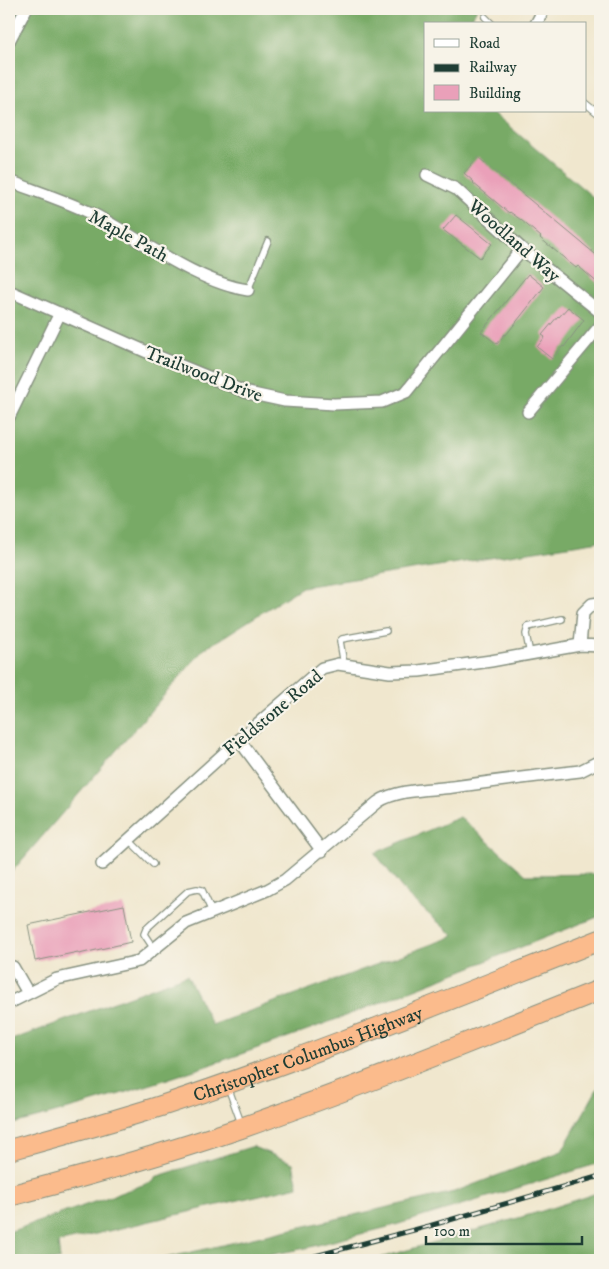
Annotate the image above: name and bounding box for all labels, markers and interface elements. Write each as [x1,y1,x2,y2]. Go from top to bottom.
legend [424,22,586,112]
text: Road [469,34,501,53]
text: Railway [469,58,517,77]
text: Building [469,84,521,103]
street label: Woodland Way [462,194,566,288]
street label: Maple Path [84,205,172,268]
street label: Trailwood Drive [141,341,266,407]
street label: Fieldstone Road [219,665,328,761]
street label: Christopher Columbus Highway [190,1001,427,1107]
scale bar [426,1214,583,1246]
text: 100 m [434,1222,470,1241]

